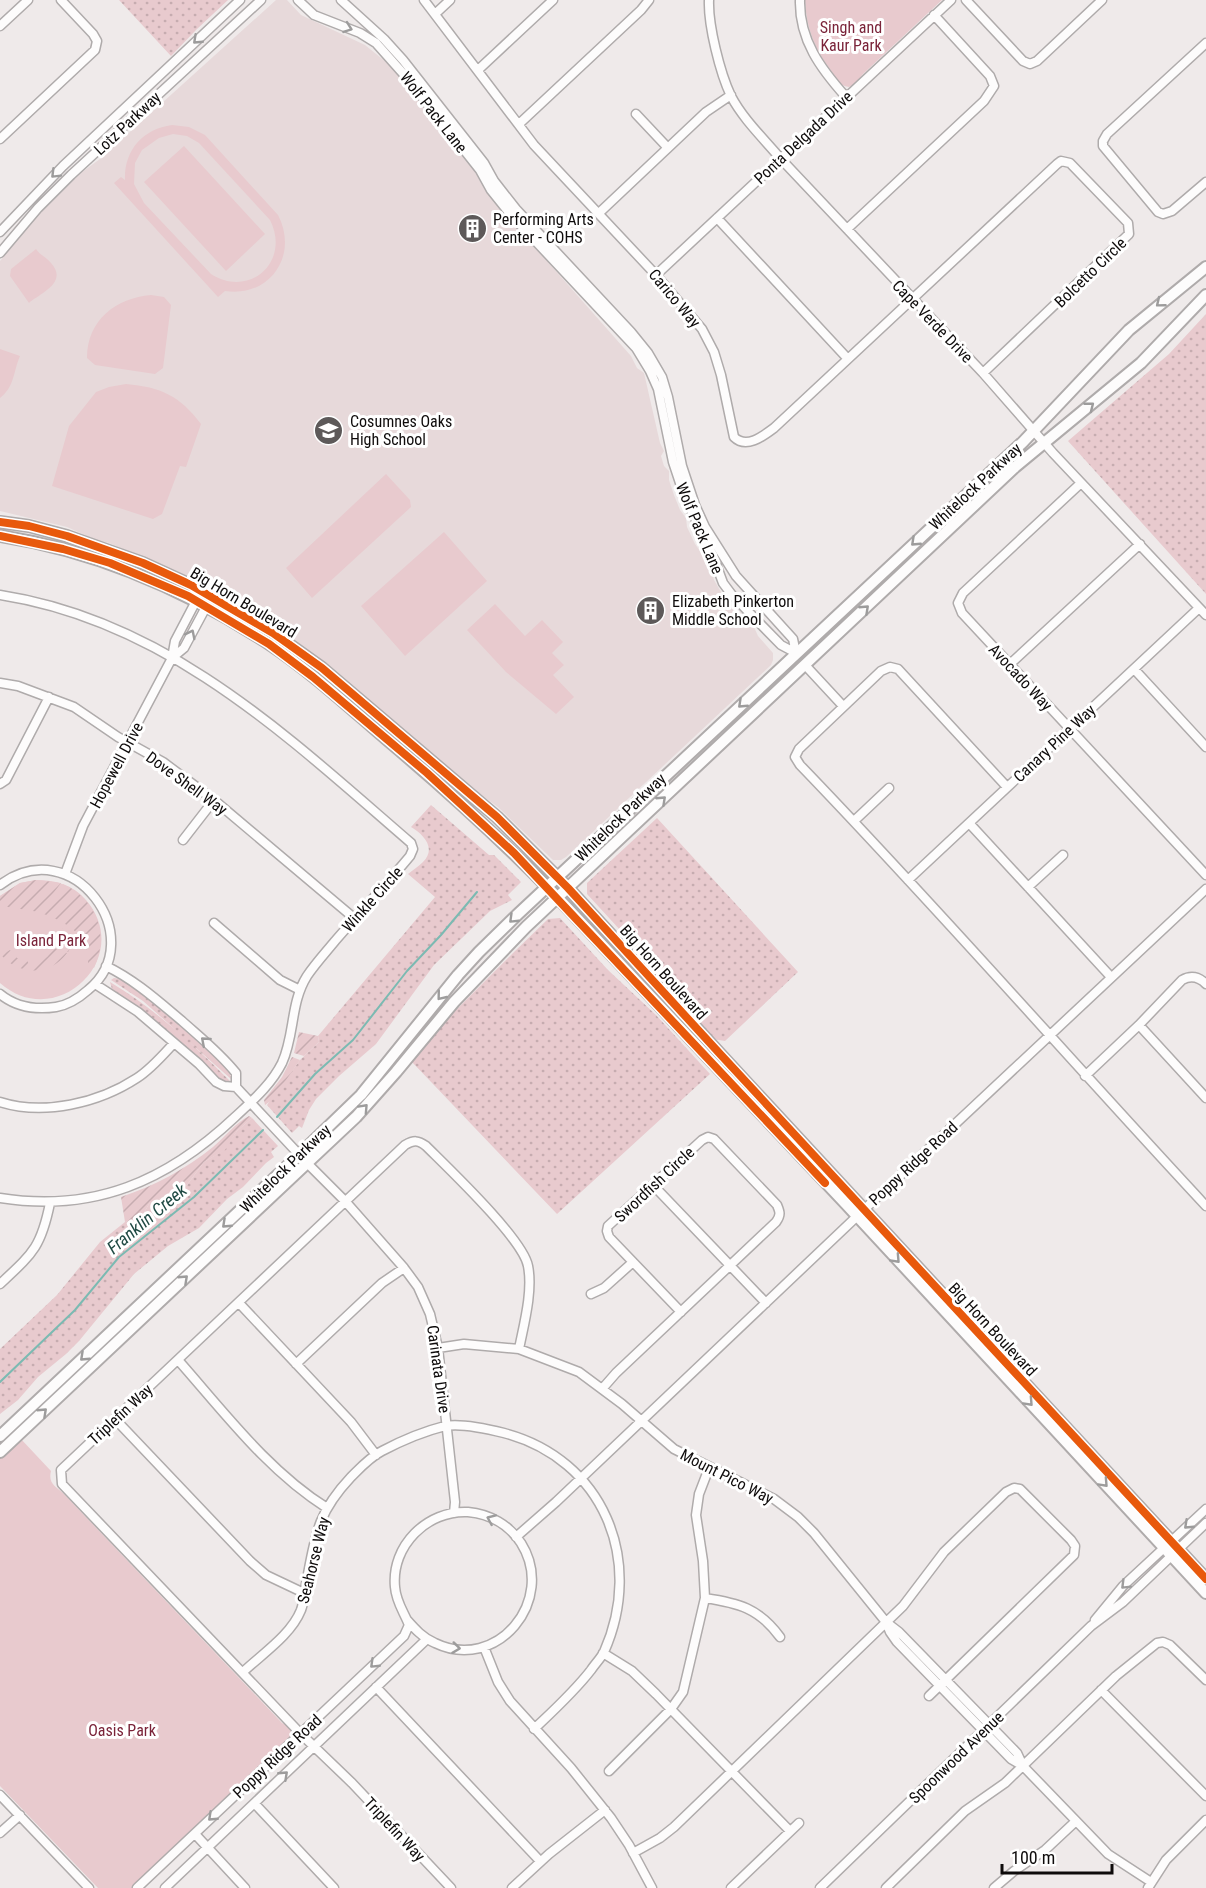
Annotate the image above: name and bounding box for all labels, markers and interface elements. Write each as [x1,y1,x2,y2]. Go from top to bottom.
park label: Singh and Kaur Park [820,18,882,55]
one-way arrow [342,21,353,34]
one-way arrow [193,33,204,44]
street label: Wolf Pack Lane [396,68,471,157]
street label: Lotz Parkway [90,87,165,159]
street label: Ponta Delgada Drive [750,87,857,188]
one-way arrow [52,166,63,177]
place label: Performing Arts Center - COHS [493,210,594,247]
building icon: Performing Arts Center - COHS [456,212,488,244]
street label: Bolcetto Circle [1051,233,1130,311]
street label: Carico Way [645,265,705,332]
street label: Cape Verde Drive [888,276,977,367]
one-way arrow [1156,296,1167,307]
one-way arrow [1083,402,1094,413]
place label: Cosumnes Oaks High School [350,412,452,449]
school or university icon: Cosumnes Oaks High School [313,414,345,446]
street label: Whitelock Parkway [925,439,1026,534]
street label: Wolf Pack Lane [672,480,727,577]
one-way arrow [911,535,922,546]
street label: Big Horn Boulevard [187,563,300,642]
place label: Elizabeth Pinkerton Middle School [672,592,794,629]
building icon: Elizabeth Pinkerton Middle School [635,594,667,626]
one-way arrow [859,605,869,616]
one-way arrow [184,630,195,641]
street label: Avocado Way [985,640,1057,715]
one-way arrow [738,697,748,708]
street label: Canary Pine Way [1009,700,1099,786]
street label: Hopewell Drive [86,719,147,811]
street label: Dove Shell Way [142,748,231,819]
street label: Whitelock Parkway [571,769,670,866]
one-way arrow [655,796,665,807]
street label: Winkle Circle [338,863,407,936]
one-way arrow [509,911,520,922]
street label: Big Horn Boulevard [616,921,711,1024]
park label: Island Park [16,931,87,950]
one-way arrow [438,990,449,1001]
one-way arrow [201,1037,212,1048]
one-way arrow [357,1105,368,1115]
street label: Poppy Ridge Road [865,1118,962,1209]
street label: Whitelock Parkway [236,1120,335,1217]
street label: Swordfish Circle [611,1143,698,1226]
water label: Franklin Creek [103,1178,192,1258]
one-way arrow [222,1217,233,1228]
one-way arrow [889,1252,900,1263]
one-way arrow [177,1275,188,1286]
street label: Big Horn Boulevard [944,1279,1041,1380]
street label: Carinata Drive [423,1324,454,1414]
one-way arrow [80,1350,90,1361]
street label: Triplefin Way [84,1380,157,1449]
one-way arrow [1022,1395,1033,1406]
one-way arrow [35,1409,46,1420]
street label: Mount Pico Way [677,1445,777,1508]
one-way arrow [1097,1476,1108,1487]
street label: Seahorse Way [294,1514,334,1605]
one-way arrow [487,1514,498,1526]
one-way arrow [1185,1518,1195,1529]
one-way arrow [1122,1577,1133,1588]
one-way arrow [451,1641,461,1654]
one-way arrow [370,1657,381,1668]
street label: Spoonwood Avenue [905,1707,1008,1807]
street label: Poppy Ridge Road [229,1711,326,1802]
park label: Oasis Park [88,1721,157,1740]
one-way arrow [277,1771,287,1782]
street label: Triplefin Way [360,1793,429,1866]
one-way arrow [209,1810,220,1821]
scale bar [1002,1837,1112,1875]
text: 100 m [1011,1847,1055,1868]

